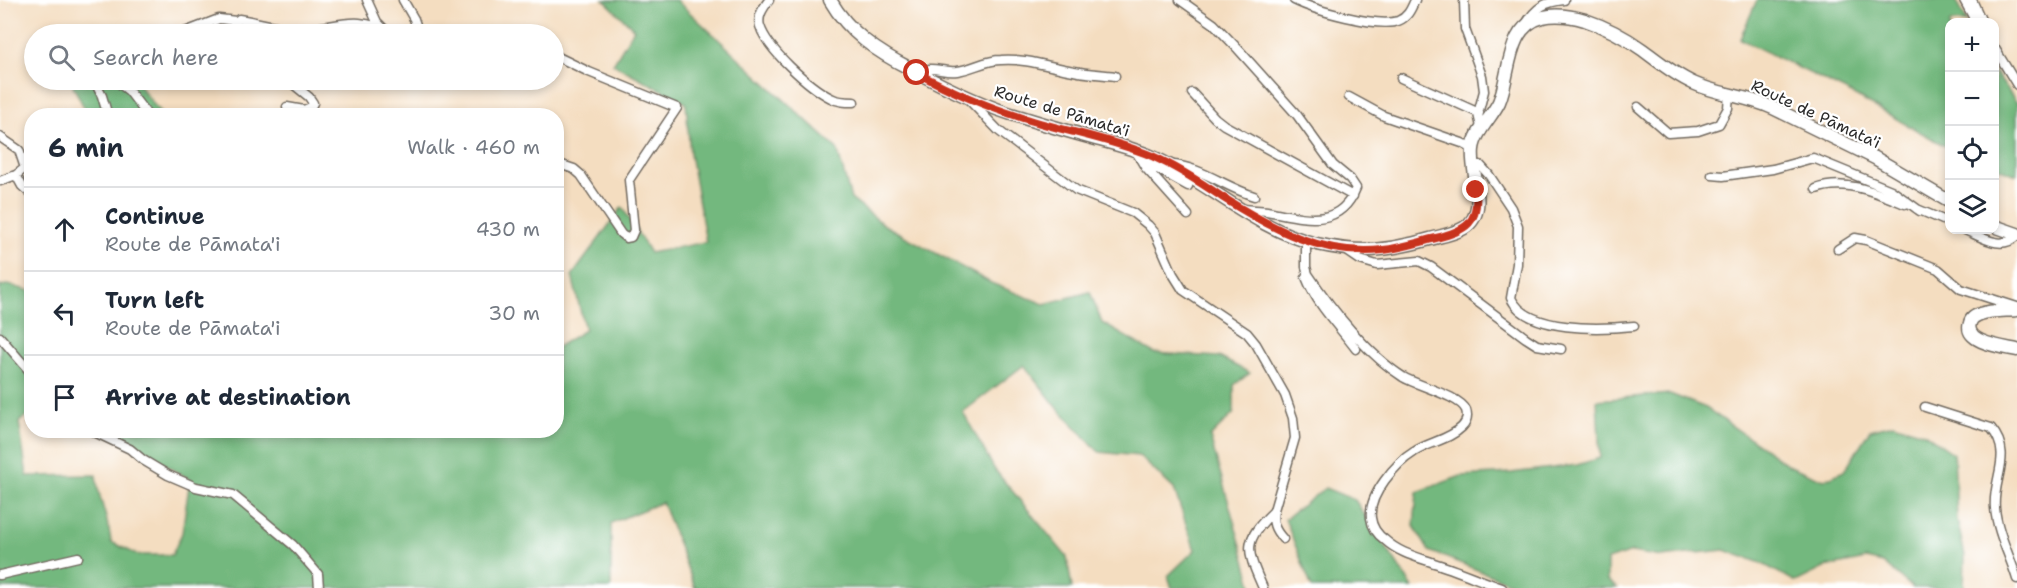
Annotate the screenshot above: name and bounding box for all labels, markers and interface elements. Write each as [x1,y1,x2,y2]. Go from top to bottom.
map controls [1945,18,1999,234]
button: + [1945,18,1999,72]
search box [24,24,564,90]
icon: search [45,41,78,74]
text: Search here [93,43,219,72]
route start [903,59,929,85]
button: − [1945,72,1999,126]
street label: Route de Pāmata'i [1748,75,1884,153]
street label: Route de Pāmata'i [992,80,1132,142]
button: locate [1945,126,1999,180]
text: 6 min [48,130,124,165]
text: Walk · 460 m [407,134,540,160]
route end [1462,176,1488,202]
button: layers [1945,180,1999,234]
text: Continue [105,202,205,231]
icon: ahead [48,213,81,246]
text: 430 m [476,216,540,242]
text: Route de Pāmata'i [105,231,281,257]
text: Turn left [105,286,204,315]
icon: left [48,297,81,330]
text: 30 m [488,300,540,326]
text: Route de Pāmata'i [105,315,281,341]
icon: arrive [48,381,81,414]
text: Arrive at destination [105,383,351,412]

